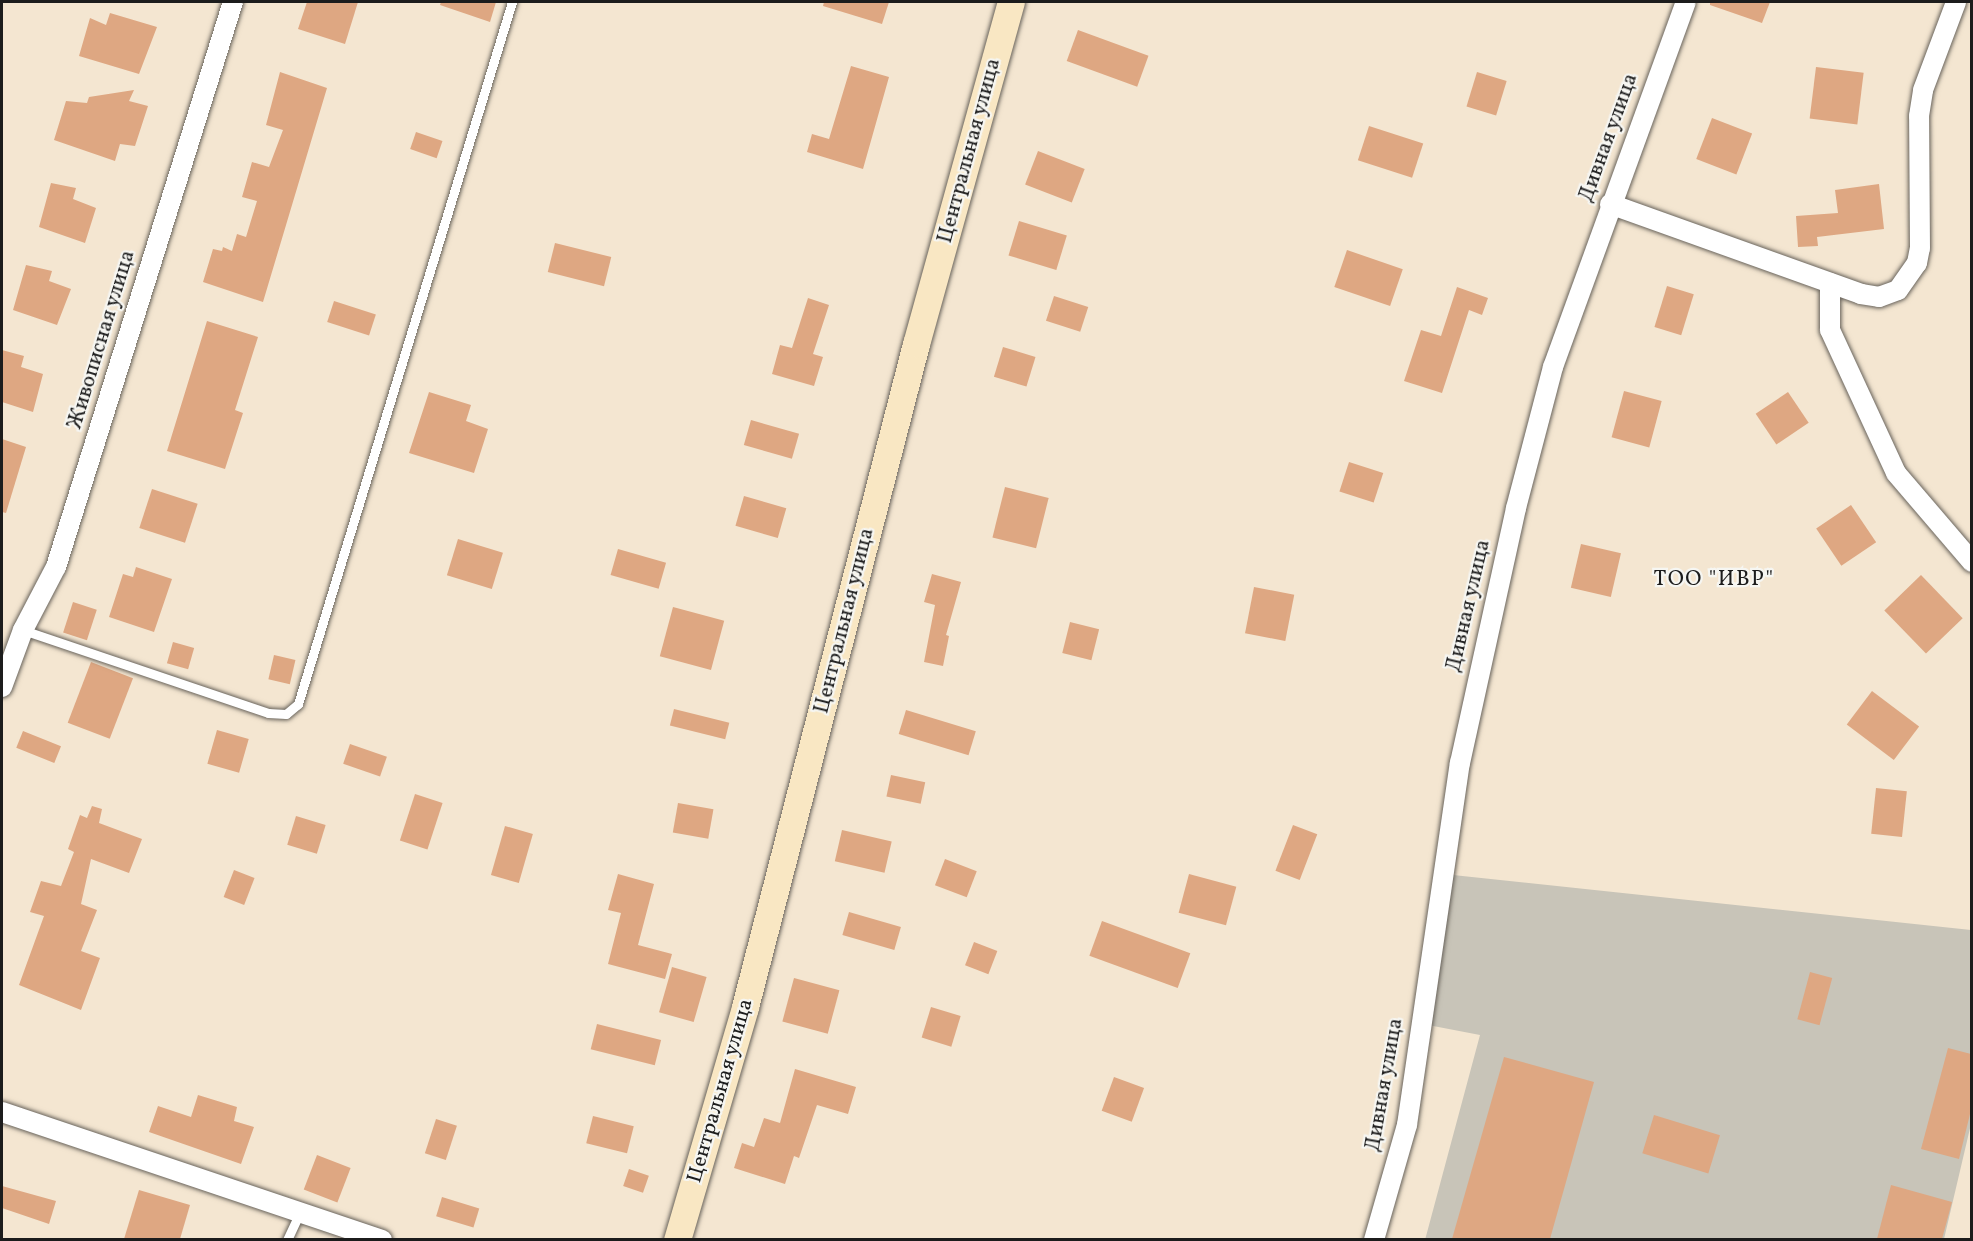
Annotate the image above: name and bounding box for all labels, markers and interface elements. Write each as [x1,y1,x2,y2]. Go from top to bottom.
street label: Центральная улица [933,56,1007,246]
street label: Дивная улица [1574,70,1644,206]
street label: Живописная улица [63,247,141,433]
street label: Центральная улица [810,525,880,717]
street label: Дивная улица [1441,537,1497,675]
district label: ТОО "ИВР" [1654,567,1774,593]
street label: Центральная улица [683,996,759,1186]
street label: Дивная улица [1361,1016,1409,1154]

